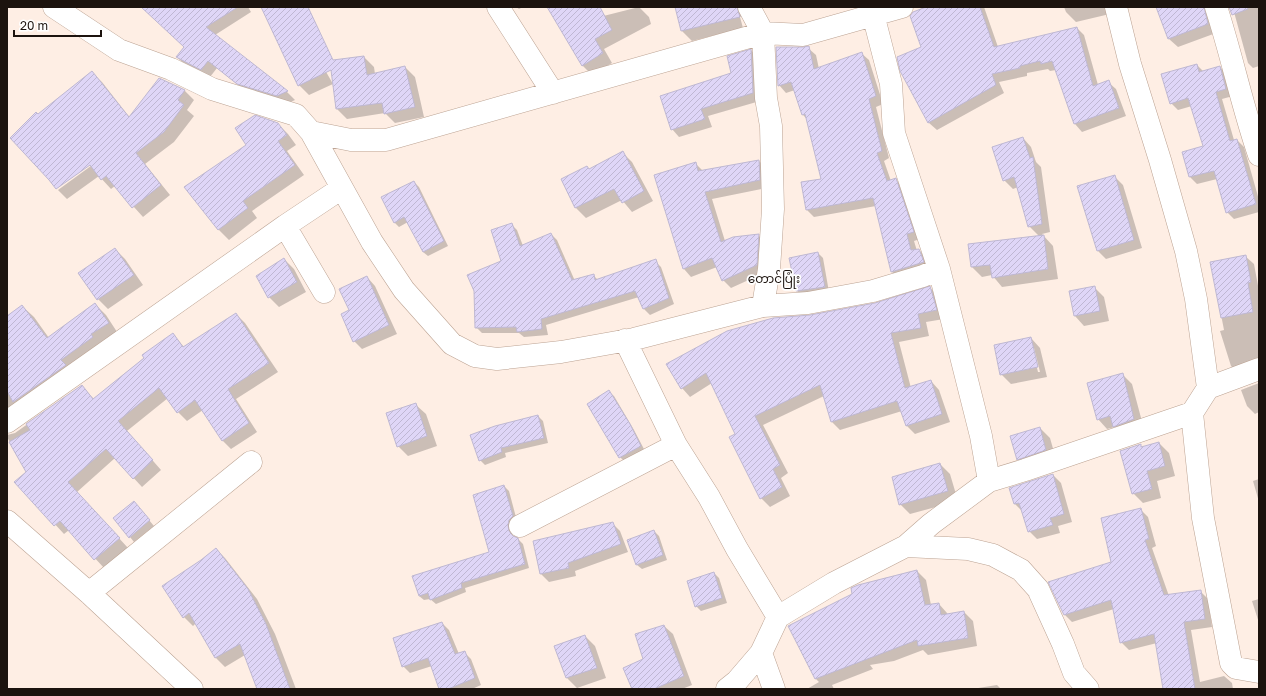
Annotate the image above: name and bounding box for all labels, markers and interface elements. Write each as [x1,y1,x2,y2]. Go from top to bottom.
scale bar [14,12,101,38]
text: 20 m [20,18,48,33]
district label: တောင်ပြုံး [748,270,800,289]

